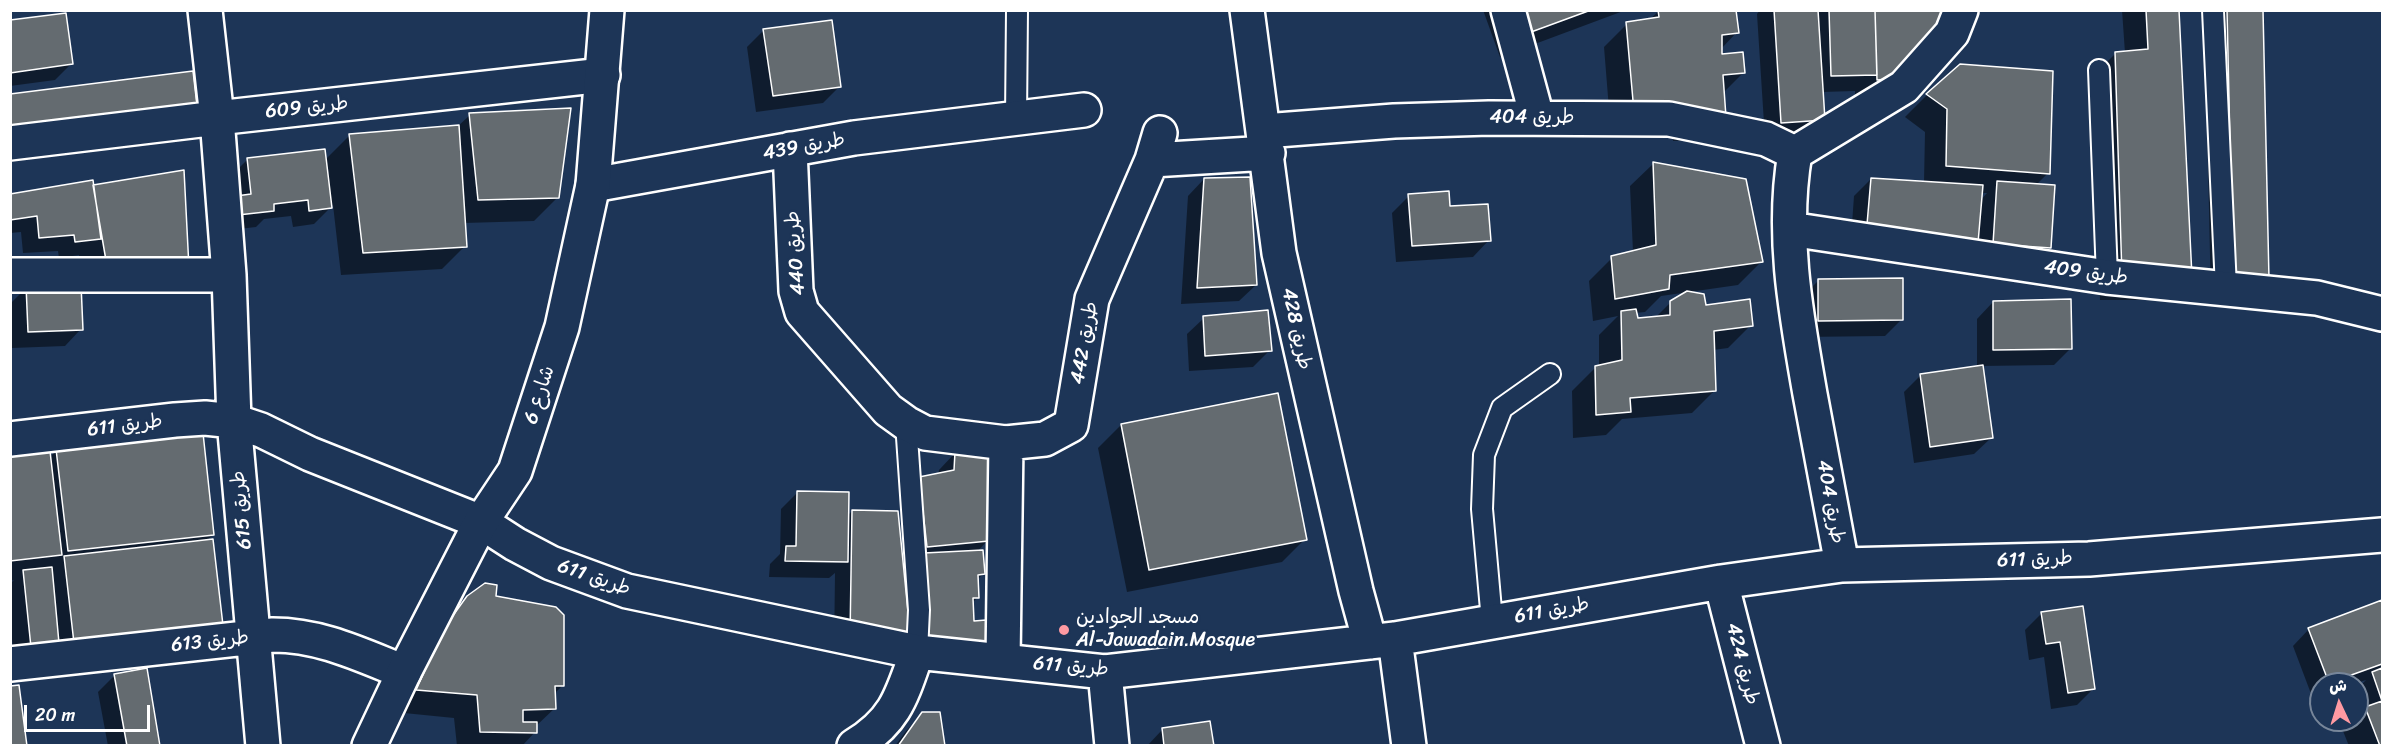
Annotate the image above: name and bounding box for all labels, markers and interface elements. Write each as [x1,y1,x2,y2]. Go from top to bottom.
street label: طريق 609 [264,92,350,124]
street label: طريق 404 [1490,106,1574,130]
street label: طريق 439 [761,128,847,166]
street label: طريق 440 [781,210,811,296]
street label: طريق 409 [2042,255,2130,291]
street label: طريق 428 [1276,286,1316,372]
street label: طريق 442 [1066,300,1104,386]
street label: شارع 6 [519,363,561,427]
street label: طريق 611 [86,409,164,443]
street label: طريق 404 [1811,458,1849,546]
street label: طريق 615 [227,469,257,551]
street label: طريق 611 [1997,547,2073,573]
street label: طريق 611 [554,554,634,602]
street label: طريق 611 [1513,593,1591,629]
place label: مسجد الجوادين Al-Jawadain Mosque [1076,606,1255,653]
street label: طريق 424 [1720,620,1764,708]
marker: مسجد الجوادين Al-Jawadain Mosque [1057,623,1071,637]
street label: طريق 613 [170,626,250,658]
street label: طريق 611 [1032,652,1110,682]
text: ش [2328,670,2348,701]
north arrow [2309,672,2369,732]
scale bar [27,693,153,731]
text: 20 m [35,699,75,731]

